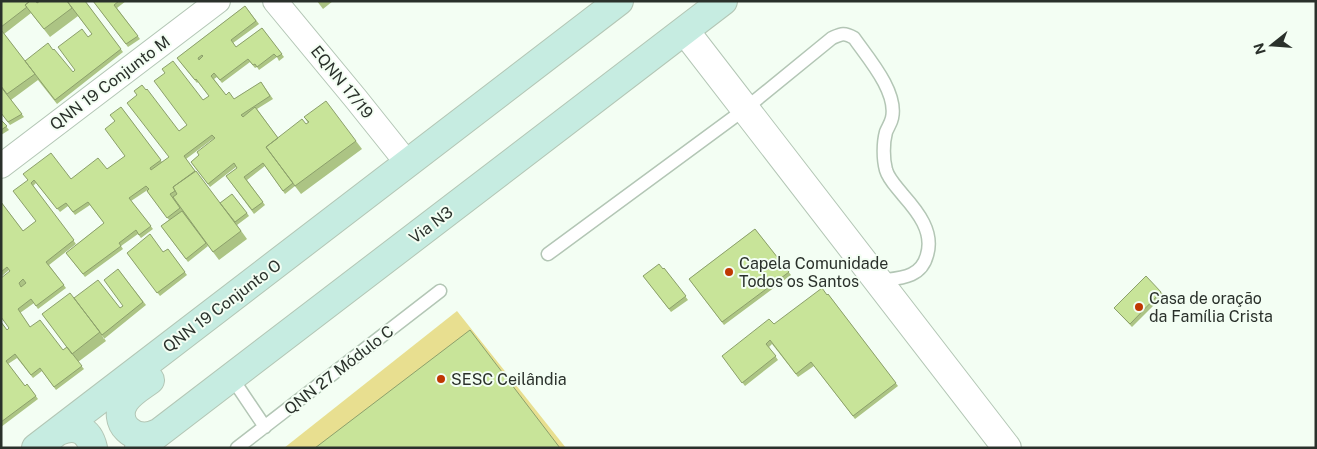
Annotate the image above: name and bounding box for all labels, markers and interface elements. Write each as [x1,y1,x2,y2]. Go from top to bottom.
north arrow [1247,20,1297,70]
street label: QNN 19 Conjunto M [46,32,174,134]
text: N [1250,41,1269,56]
street label: EQNN 17/19 [307,42,377,122]
street label: Via N3 [405,202,457,248]
place label: Capela Comunidade Todos os Santos [739,254,888,291]
street label: QNN 19 Conjunto O [159,255,285,357]
marker: Capela Comunidade Todos os Santos [723,266,735,278]
place label: Casa de oração da Família Crista [1149,289,1273,326]
marker: Casa de oração da Família Crista [1133,301,1145,313]
street label: QNN 27 Módulo C [281,321,397,419]
place label: SESC Ceilândia [451,370,567,389]
marker: SESC Ceilândia [435,373,447,385]

